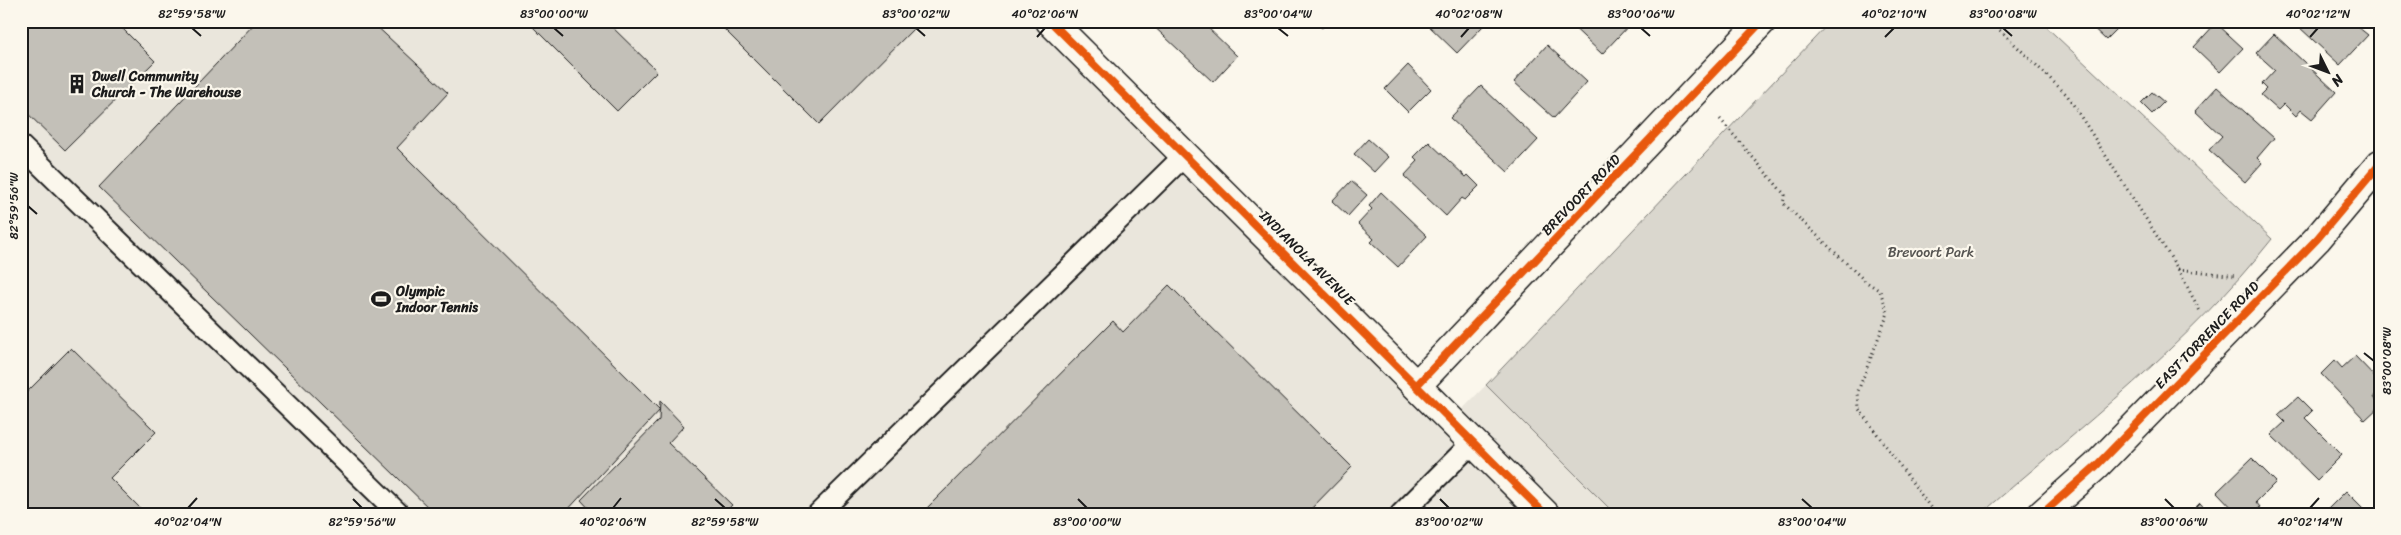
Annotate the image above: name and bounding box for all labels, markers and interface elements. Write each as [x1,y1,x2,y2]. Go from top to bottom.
text: 82°59'58"W [158,3,226,25]
text: 83°00'00"W [520,3,589,25]
text: 83°00'02"W [882,3,950,25]
text: 40°02'06"N [1012,3,1079,25]
text: 83°00'04"W [1244,3,1313,25]
text: 40°02'08"N [1435,3,1503,25]
text: 83°00'06"W [1607,3,1675,25]
text: 40°02'10"N [1861,3,1927,25]
text: 83°00'08"W [1969,3,2038,25]
text: 40°02'12"N [2286,3,2351,25]
north arrow [2304,48,2354,98]
place label: Dwell Community Church - The Warehouse [91,64,241,105]
text: N [2325,68,2350,93]
building icon: Dwell Community Church - The Warehouse [66,73,88,95]
street label: BREVOORT ROAD [1535,148,1627,242]
text: 82°59'56"W [3,172,25,239]
street label: INDIANOLA AVENUE [1253,204,1362,313]
park label: Brevoort Park [1888,240,1974,265]
street label: EAST TORRENCE ROAD [2148,275,2266,395]
place label: Olympic Indoor Tennis [395,279,478,320]
sports icon: Olympic Indoor Tennis [370,288,392,310]
text: 83°00'08"W [2376,326,2398,395]
text: 40°02'04"N [154,511,222,533]
text: 82°59'56"W [329,511,396,533]
text: 40°02'06"N [580,511,647,533]
text: 82°59'58"W [691,511,759,533]
text: 83°00'00"W [1053,511,1122,533]
text: 83°00'02"W [1415,511,1483,533]
text: 83°00'04"W [1778,511,1847,533]
text: 83°00'06"W [2140,511,2208,533]
text: 40°02'14"N [2277,511,2343,533]

